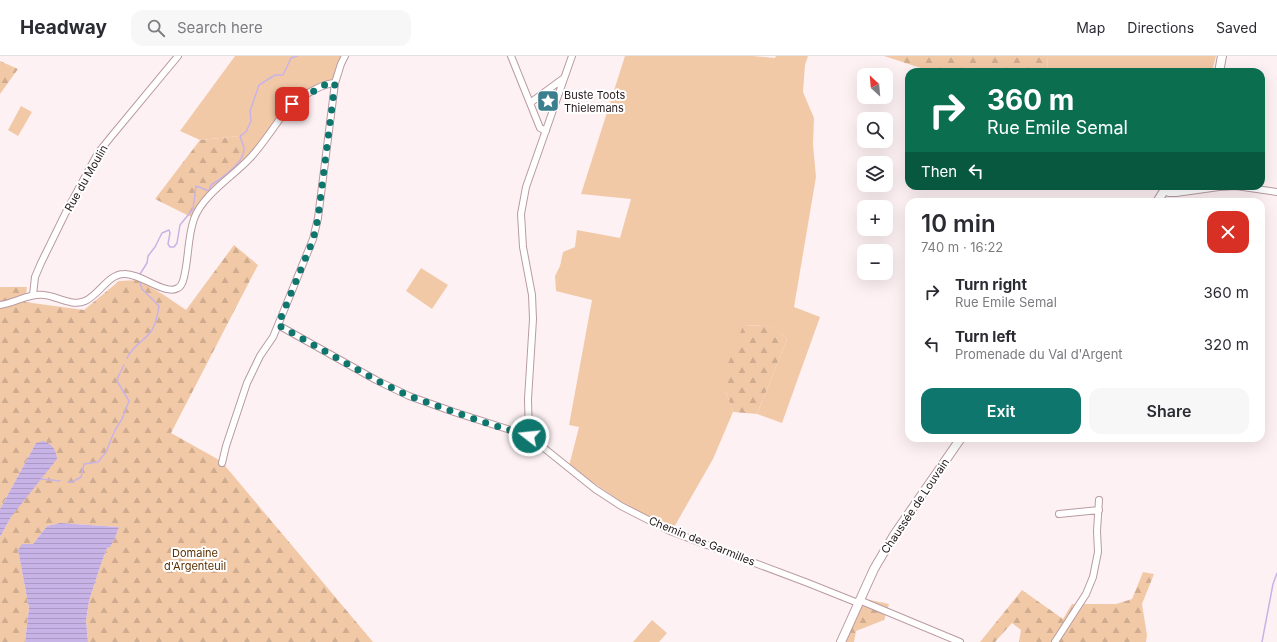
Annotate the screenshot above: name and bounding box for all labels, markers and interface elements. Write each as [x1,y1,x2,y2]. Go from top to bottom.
search box [131,10,411,46]
text: Headway [20,16,107,39]
icon: search [145,17,167,39]
text: Search here [177,18,263,37]
text: Map [1076,19,1105,36]
text: Directions [1127,19,1194,36]
text: Saved [1216,19,1257,36]
north arrow [857,68,893,104]
map controls [857,68,893,280]
text: 360 m [987,83,1074,117]
icon: right [921,84,973,136]
pin [275,87,309,121]
place icon: Buste Toots Thielemans [535,88,561,114]
place label: Buste Toots Thielemans [564,88,625,115]
icon: arrive [281,93,303,115]
button: search [857,112,893,148]
text: Rue Emile Semal [987,117,1128,138]
street label: Rue du Moulin [61,142,111,214]
button: layers [857,156,893,192]
icon: left [965,160,987,182]
text: Then [921,162,957,181]
button: + [857,200,893,236]
text: 10 min [921,209,996,238]
button: close [1207,211,1249,253]
text: 740 m · 16:22 [921,239,1003,255]
button: − [857,244,893,280]
text: Turn right [955,275,1027,294]
icon: right [921,281,943,303]
text: 360 m [1204,283,1249,302]
text: Rue Emile Semal [955,294,1057,310]
text: Turn left [955,327,1016,346]
icon: left [921,333,943,355]
text: 320 m [1204,335,1249,354]
text: Promenade du Val d'Argent [955,346,1123,362]
button: Exit [921,388,1081,434]
button: Share [1089,388,1249,434]
position arrow [508,415,550,457]
street label: Chaussée de Louvain [878,456,952,556]
street label: Chemin des Garmilles [647,513,757,569]
park label: Domaine d'Argenteuil [164,546,226,573]

